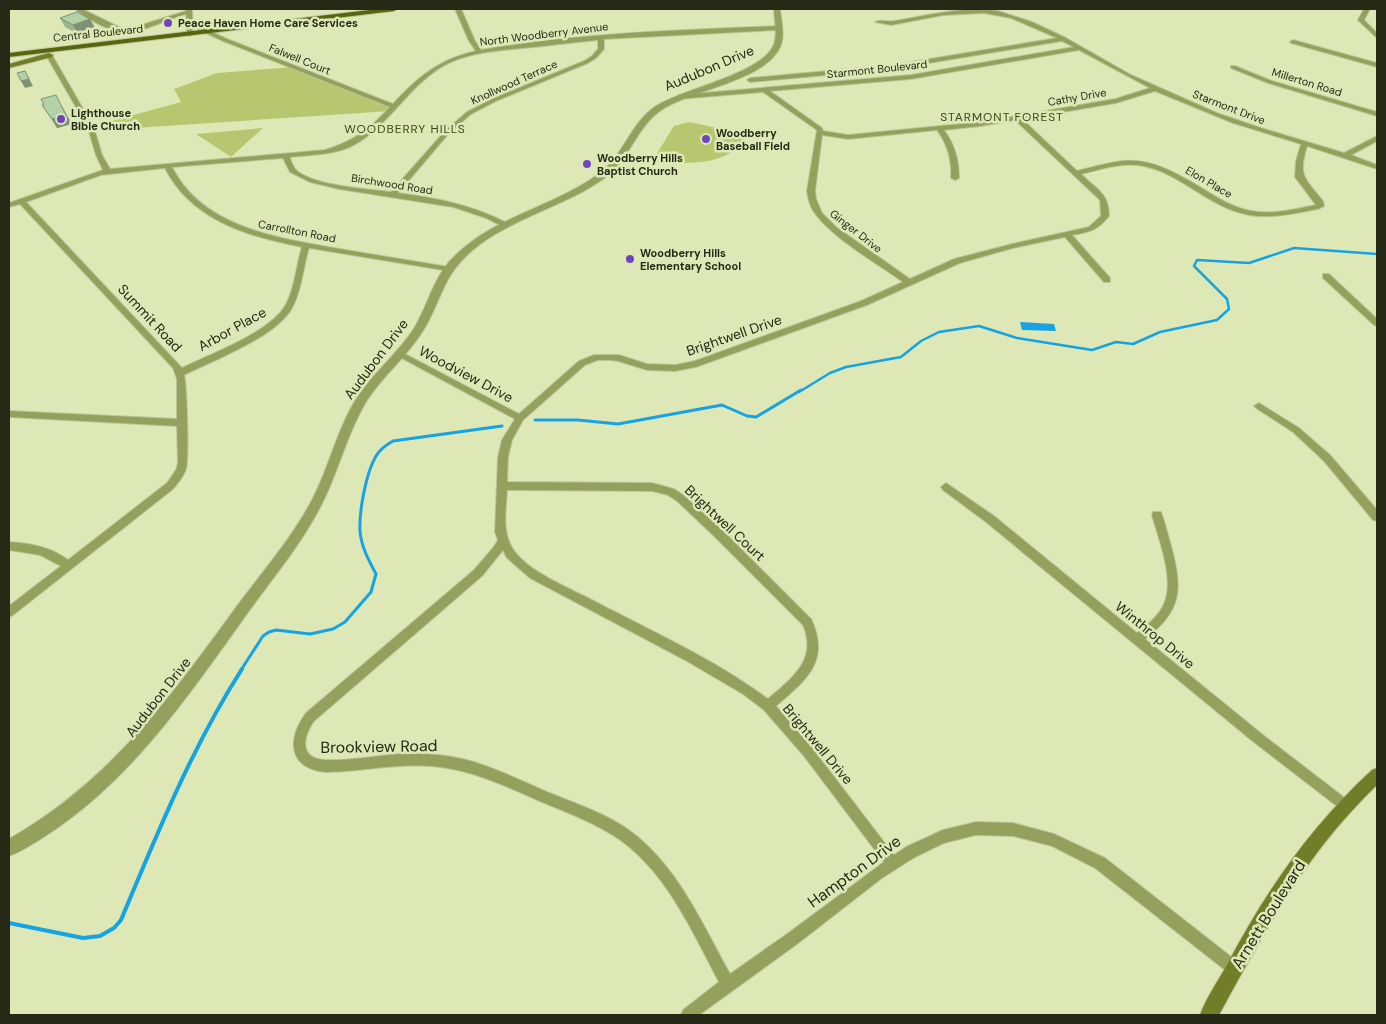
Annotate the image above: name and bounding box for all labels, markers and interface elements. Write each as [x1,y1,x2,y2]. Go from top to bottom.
place label: Peace Haven Home Care Services [178,16,358,30]
marker: Peace Haven Home Care Services [162,17,174,29]
street label: North Woodberry Avenue [479,19,609,49]
street label: Central Boulevard [52,21,144,45]
street label: Falwell Court [267,40,333,78]
street label: Audubon Drive [661,41,757,95]
street label: Knollwood Terrace [469,57,559,107]
street label: Starmont Boulevard [826,57,928,81]
street label: Millerton Road [1270,65,1344,99]
street label: Cathy Drive [1047,85,1107,109]
street label: Starmont Drive [1191,87,1267,127]
place label: Lighthouse Bible Church [71,106,140,133]
district label: STARMONT FOREST [940,109,1064,125]
marker: Lighthouse Bible Church [55,113,67,125]
district label: WOODBERRY HILLS [344,121,466,137]
place label: Woodberry Baseball Field [716,126,790,153]
marker: Woodberry Baseball Field [700,133,712,145]
place label: Woodberry Hills Baptist Church [597,151,683,178]
marker: Woodberry Hills Baptist Church [581,158,593,170]
street label: Elon Place [1183,163,1235,201]
street label: Birchwood Road [350,171,434,197]
street label: Ginger Drive [827,206,885,256]
street label: Carrollton Road [257,217,337,245]
place label: Woodberry Hills Elementary School [640,246,741,273]
marker: Woodberry Hills Elementary School [624,253,636,265]
street label: Summit Road [114,280,186,356]
street label: Arbor Place [195,303,269,355]
street label: Brightwell Drive [684,310,784,360]
street label: Audubon Drive [340,315,412,403]
street label: Woodview Drive [416,342,516,406]
street label: Brightwell Court [681,481,769,565]
street label: Winthrop Drive [1112,597,1199,673]
street label: Audubon Drive [121,654,195,740]
street label: Brightwell Drive [779,700,857,788]
street label: Brookview Road [320,735,438,758]
street label: Hampton Drive [803,830,905,912]
street label: Arnett Boulevard [1227,856,1310,973]

